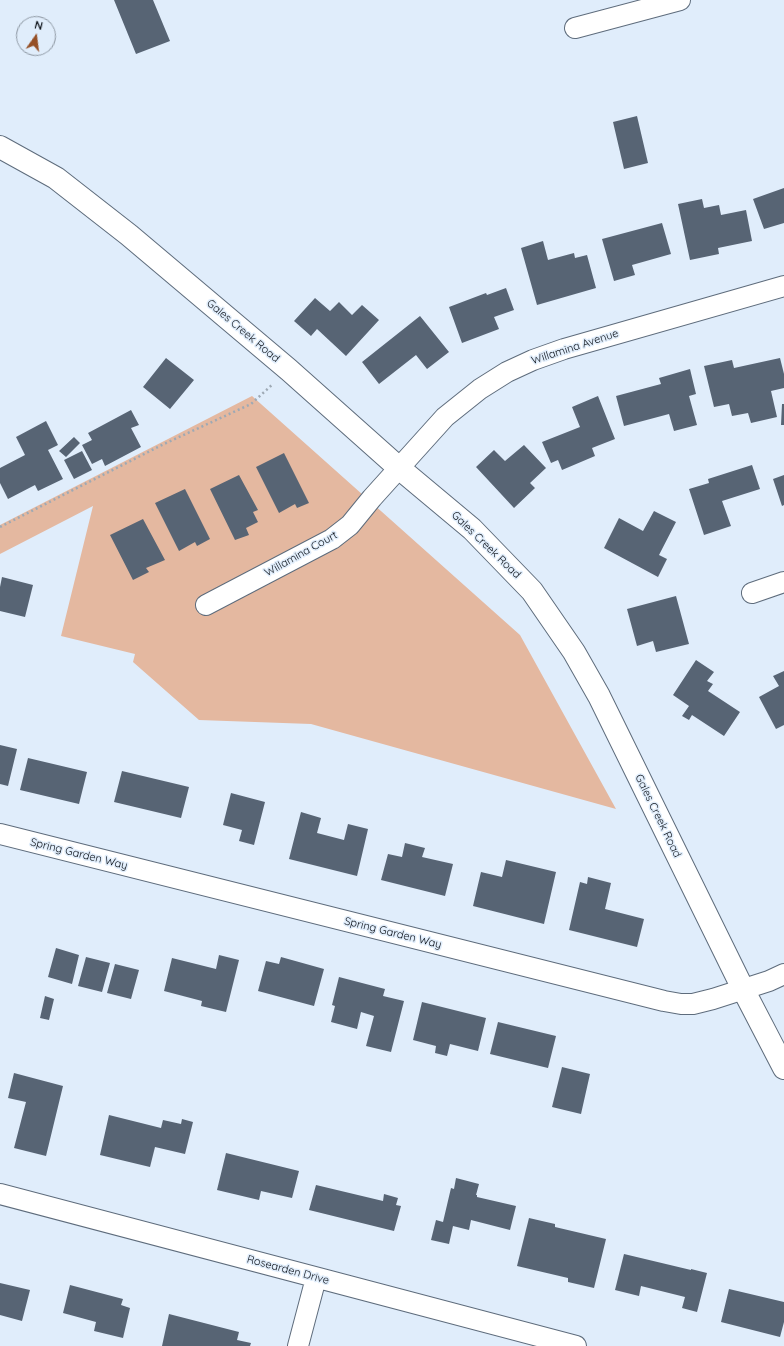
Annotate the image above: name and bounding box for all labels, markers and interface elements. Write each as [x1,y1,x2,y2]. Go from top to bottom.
north arrow [16,16,56,56]
text: N [33,18,44,33]
street label: Gales Creek Road [204,297,282,365]
street label: Willamina Avenue [530,327,620,367]
street label: Gales Creek Road [449,509,523,581]
street label: Willamina Court [262,529,340,579]
street label: Gales Creek Road [632,772,684,860]
street label: Spring Garden Way [29,836,129,872]
street label: Spring Garden Way [343,915,443,951]
street label: Rosearden Drive [245,1253,331,1287]

